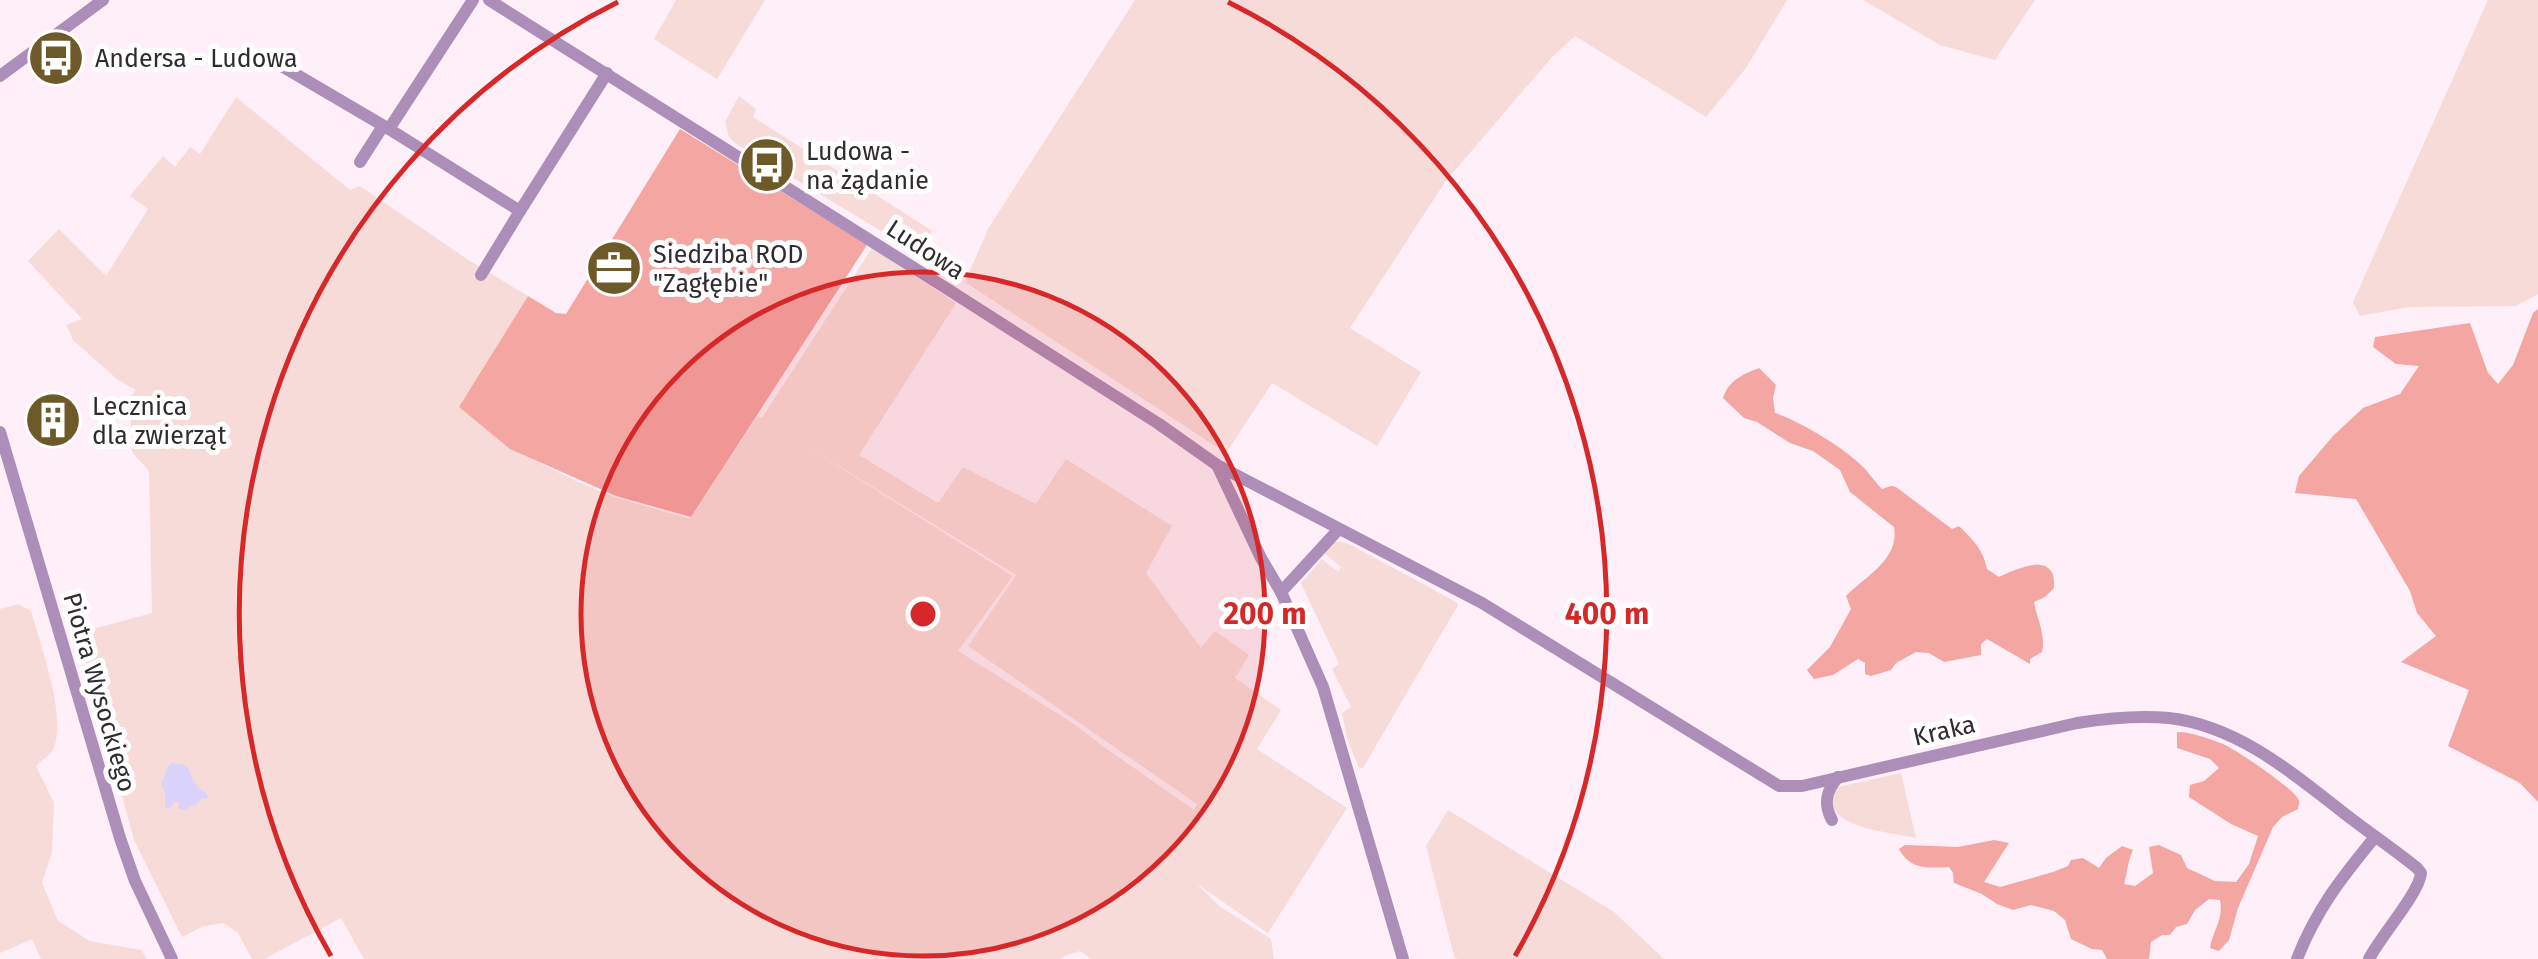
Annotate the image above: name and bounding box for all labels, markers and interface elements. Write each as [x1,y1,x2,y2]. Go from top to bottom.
bus stop icon: Andersa - Ludowa [26,28,86,88]
place label: Andersa - Ludowa [95,44,298,74]
bus stop icon: Ludowa - na żądanie [737,135,797,195]
place label: Ludowa - na żądanie [806,137,929,196]
street label: Ludowa [881,213,970,286]
office icon: Siedziba ROD "Zagłębie" [584,238,644,298]
place label: Siedziba ROD "Zagłębie" [653,240,803,299]
building icon: Lecznica dla zwierząt [23,390,83,450]
place label: Lecznica dla zwierząt [92,392,227,451]
street label: Piotra Wysockiego [56,589,142,795]
centre of rings [905,596,941,632]
text: 200 m [1223,596,1307,632]
text: 400 m [1565,596,1649,632]
street label: Kraka [1910,709,1978,753]

